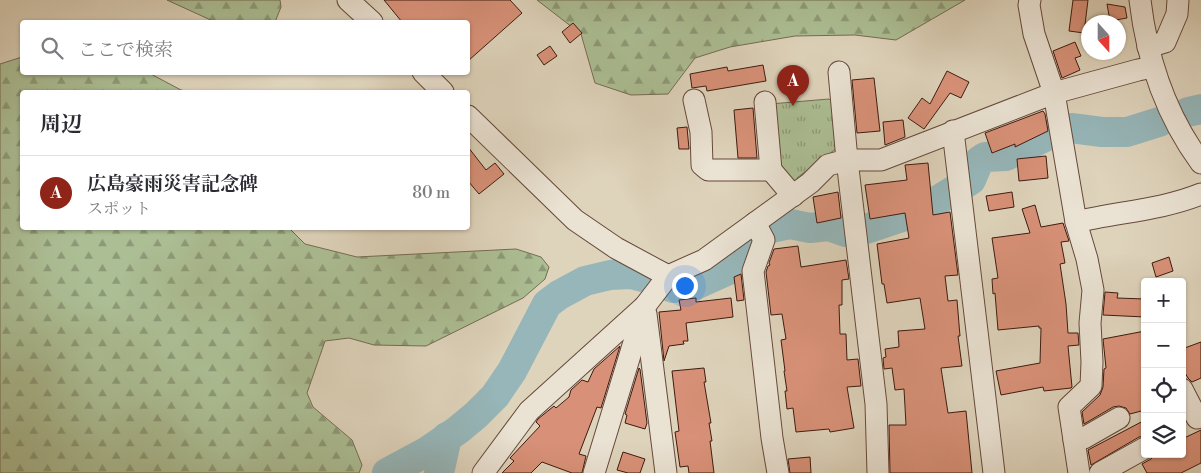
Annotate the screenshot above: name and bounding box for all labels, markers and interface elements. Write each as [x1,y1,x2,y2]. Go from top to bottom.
north arrow [1081,15,1126,60]
search box [20,20,470,75]
icon: search [38,34,66,62]
text: ここで検索 [78,38,173,62]
pin: A [777,65,809,106]
text: 周辺 [40,112,82,138]
text: 広島豪雨災害記念碑 [87,172,258,196]
text: A [50,183,62,203]
text: 80 m [412,183,450,203]
text: スポット [87,199,151,219]
your location [672,273,698,299]
map controls [1141,278,1186,458]
button: + [1141,278,1186,323]
button: − [1141,323,1186,368]
button: locate [1141,368,1186,413]
button: layers [1141,413,1186,458]

